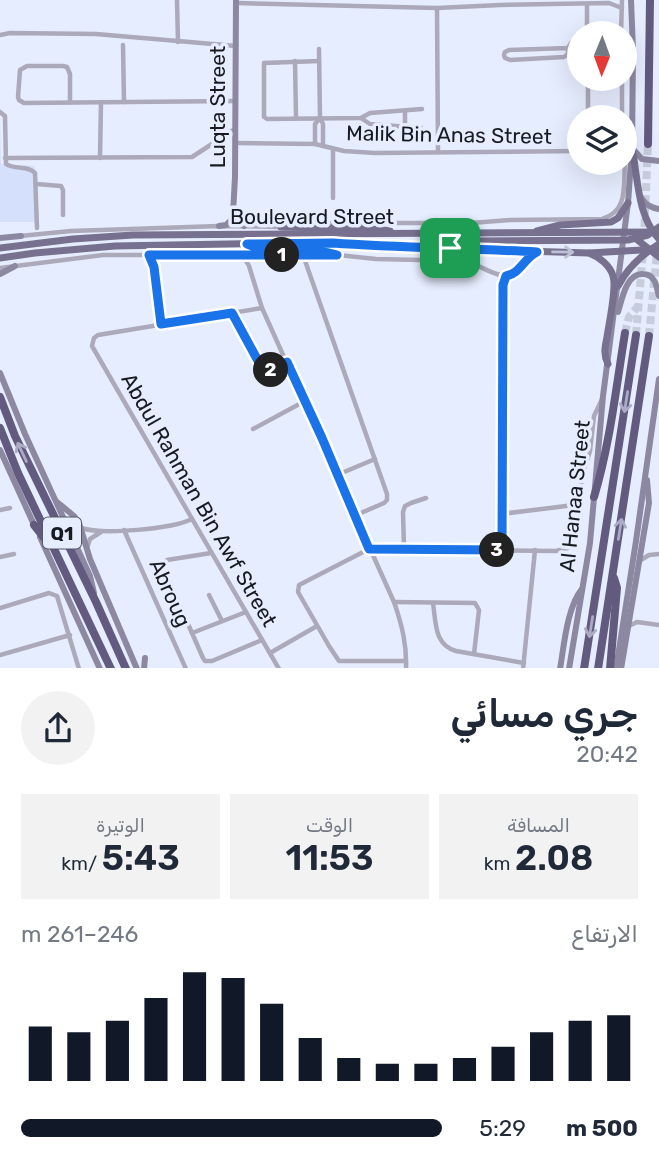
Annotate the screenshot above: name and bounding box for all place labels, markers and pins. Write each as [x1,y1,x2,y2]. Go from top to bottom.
pin [420,218,480,278]
pin: 1 [264,238,300,272]
pin: 2 [254,352,288,388]
pin: 3 [480,532,514,568]

